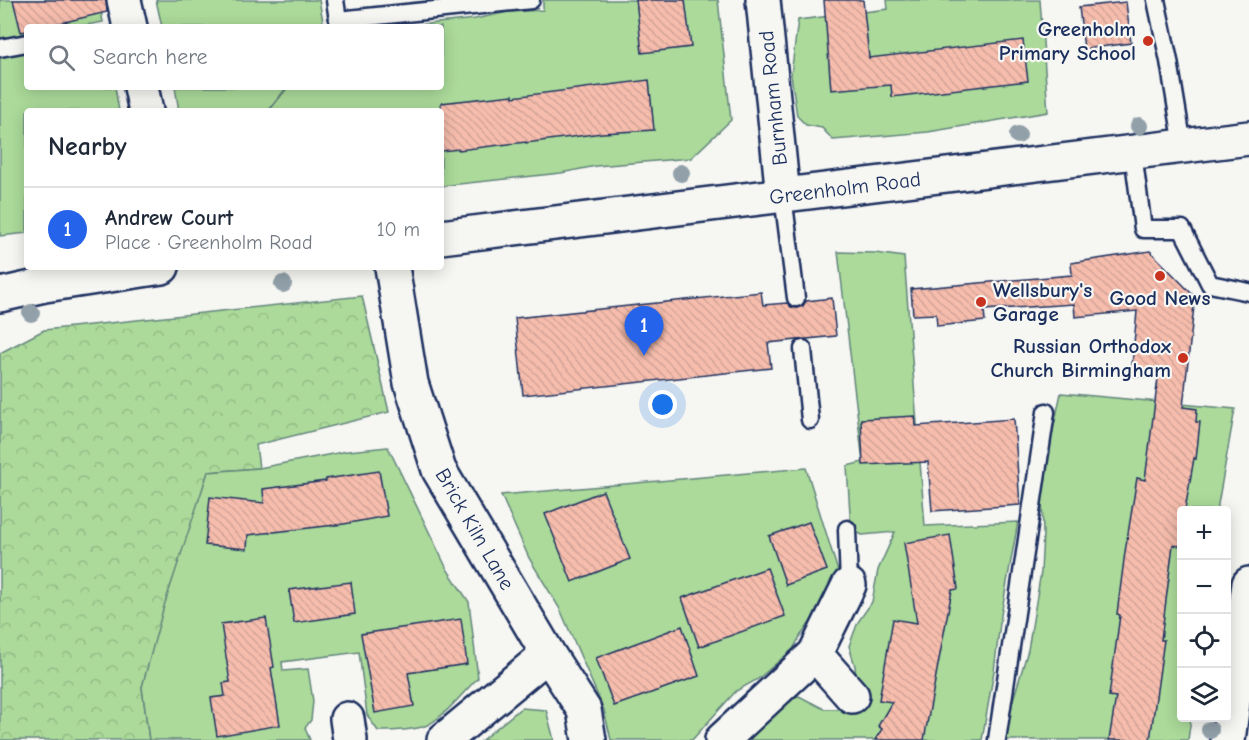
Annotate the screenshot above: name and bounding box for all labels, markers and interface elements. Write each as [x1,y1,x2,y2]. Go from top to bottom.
place label: Greenholm Primary School [999,17,1136,65]
search box [24,24,444,90]
street label: Burnham Road [754,29,792,167]
marker: Greenholm Primary School [1141,34,1155,48]
icon: search [45,41,78,74]
text: Search here [93,44,208,70]
text: Nearby [48,132,127,162]
street label: Greenholm Road [768,167,922,209]
text: Andrew Court [105,205,233,231]
text: 1 [64,218,71,241]
text: 10 m [377,218,420,241]
text: Place · Greenholm Road [105,231,313,254]
marker: Good News [1153,269,1167,283]
place label: Wellsbury's Garage [993,278,1092,326]
place label: Good News [1110,286,1211,310]
marker: Wellsbury's Garage [974,295,988,309]
pin: 1 [624,306,664,356]
place label: Russian Orthodox Church Birmingham [991,334,1172,382]
marker: Russian Orthodox Church Birmingham [1176,351,1190,365]
your location [648,390,677,419]
street label: Brick Kiln Lane [431,464,519,594]
map controls [1177,506,1231,722]
button: + [1177,506,1231,560]
button: − [1177,560,1231,614]
button: locate [1177,614,1231,668]
button: layers [1177,668,1231,722]

